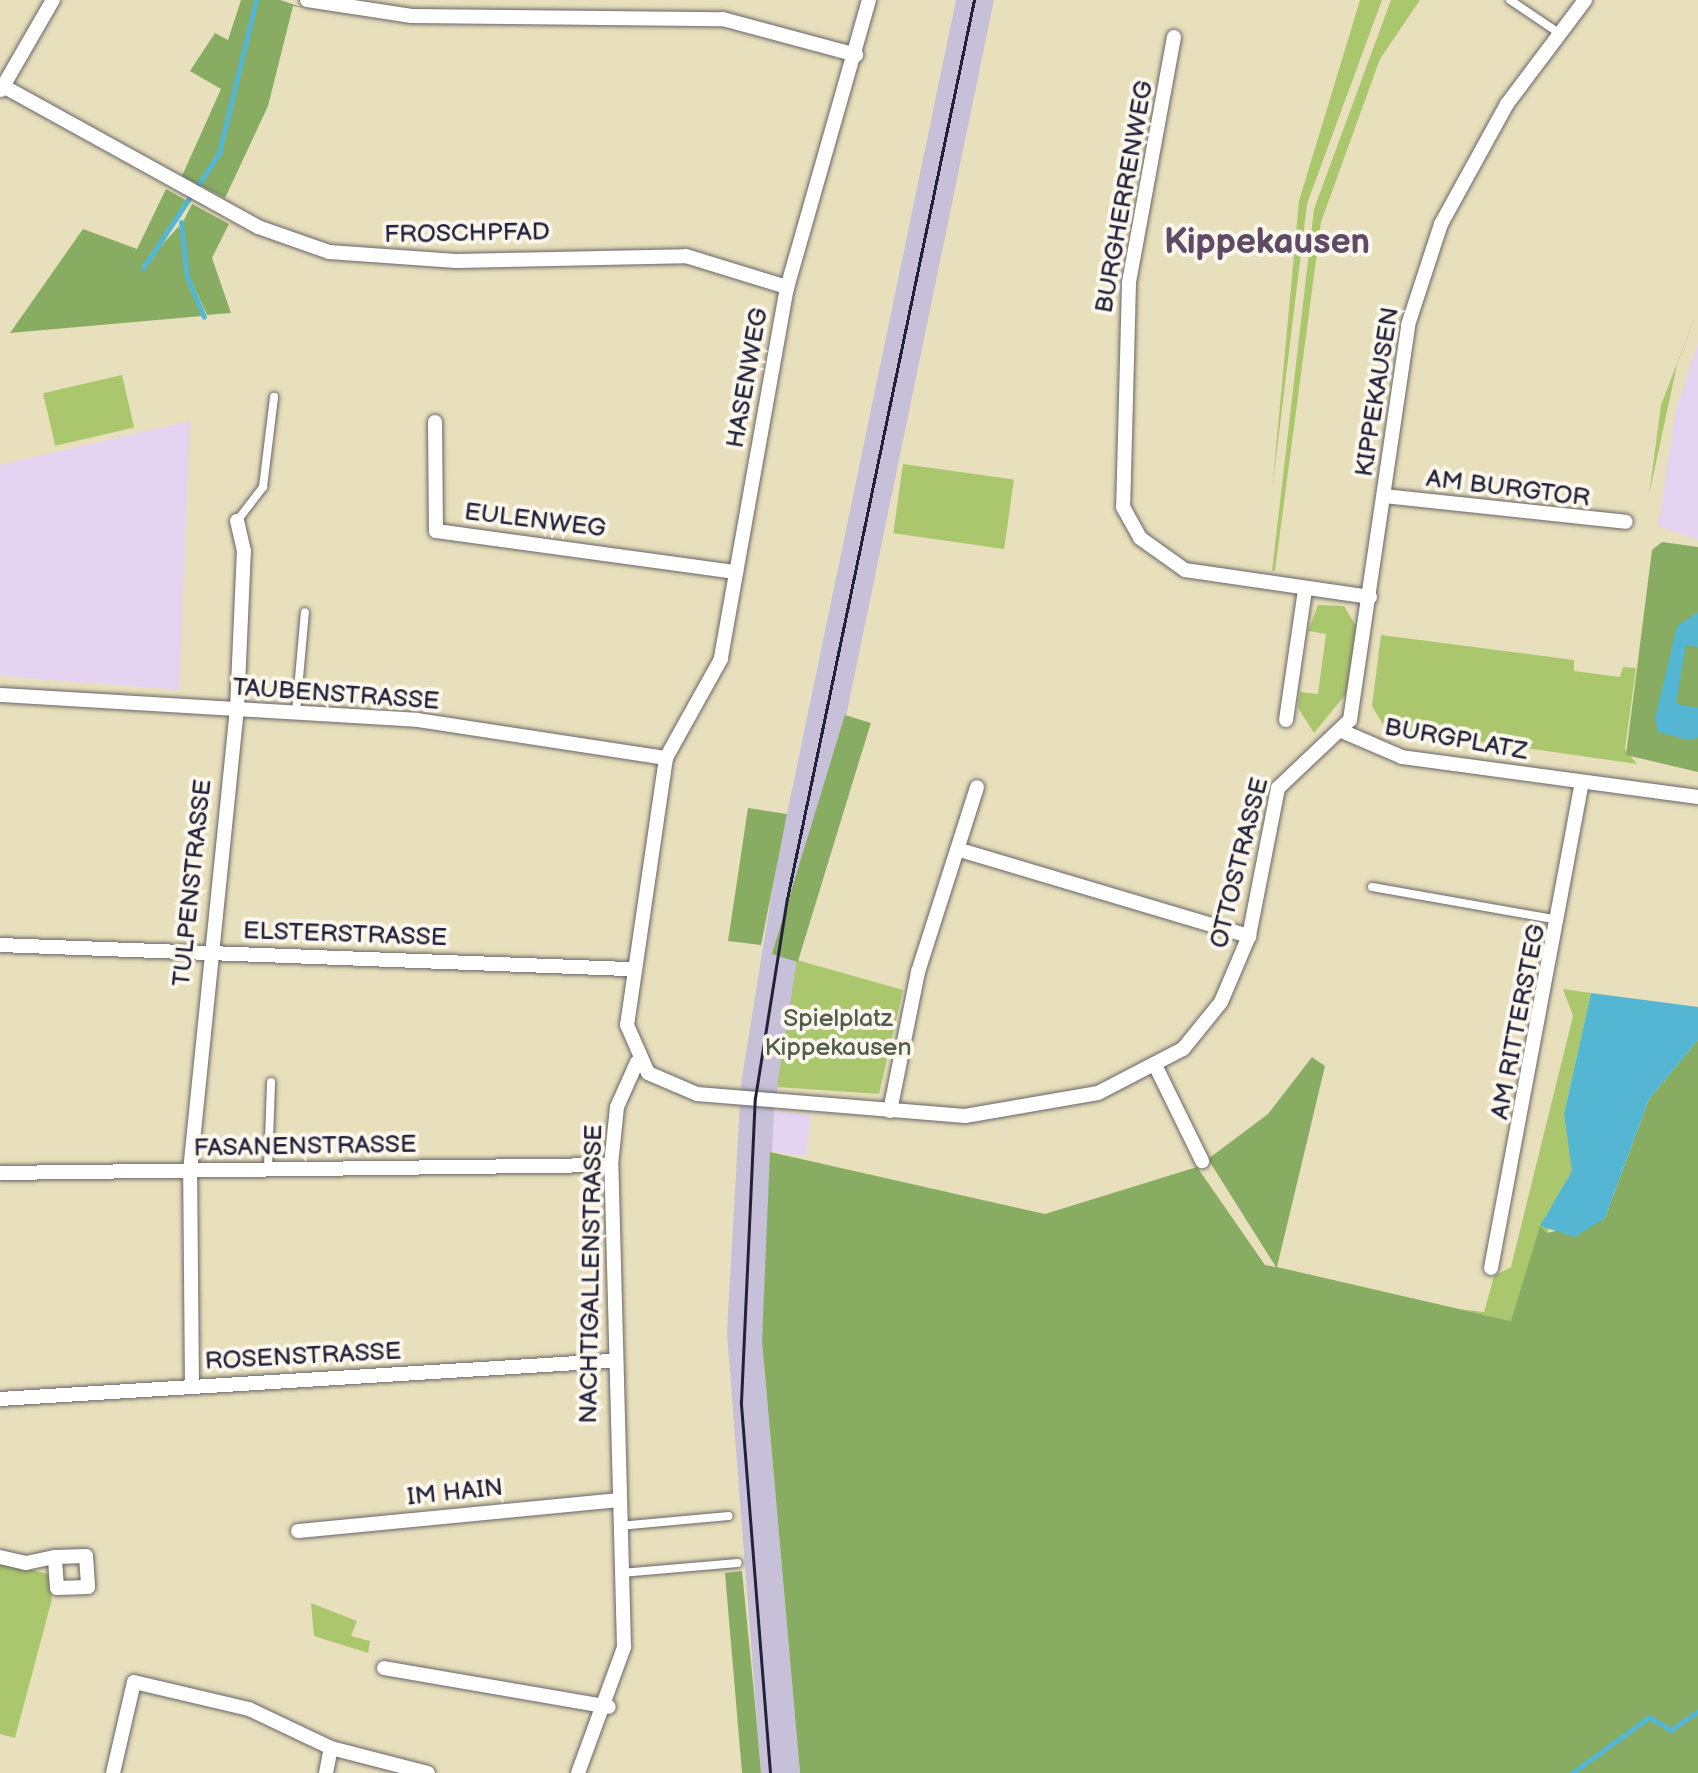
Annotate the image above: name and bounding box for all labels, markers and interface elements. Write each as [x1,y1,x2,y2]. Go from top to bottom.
street label: BURGHERRENWEG [1090,78,1160,316]
street label: FROSCHPFAD [384,218,550,250]
district label: Kippekausen [1164,222,1370,264]
street label: KIPPEKAUSEN [1350,305,1406,479]
street label: HASENWEG [721,306,775,450]
street label: AM BURGTOR [1424,464,1592,514]
street label: EULENWEG [463,497,607,545]
street label: TAUBENSTRASSE [232,673,440,717]
street label: BURGPLATZ [1382,713,1530,767]
street label: OTTOSTRASSE [1204,775,1276,951]
street label: TULPENSTRASSE [167,778,219,988]
street label: ELSTERSTRASSE [242,916,448,954]
street label: AM RITTERSTEG [1485,922,1553,1122]
park label: Spielplatz Kippekausen [765,1005,911,1064]
street label: NACHTIGALLENSTRASSE [574,1124,610,1424]
street label: FASANENSTRASSE [193,1130,417,1164]
street label: ROSENSTRASSE [204,1337,402,1377]
street label: IM HAIN [406,1473,504,1513]

